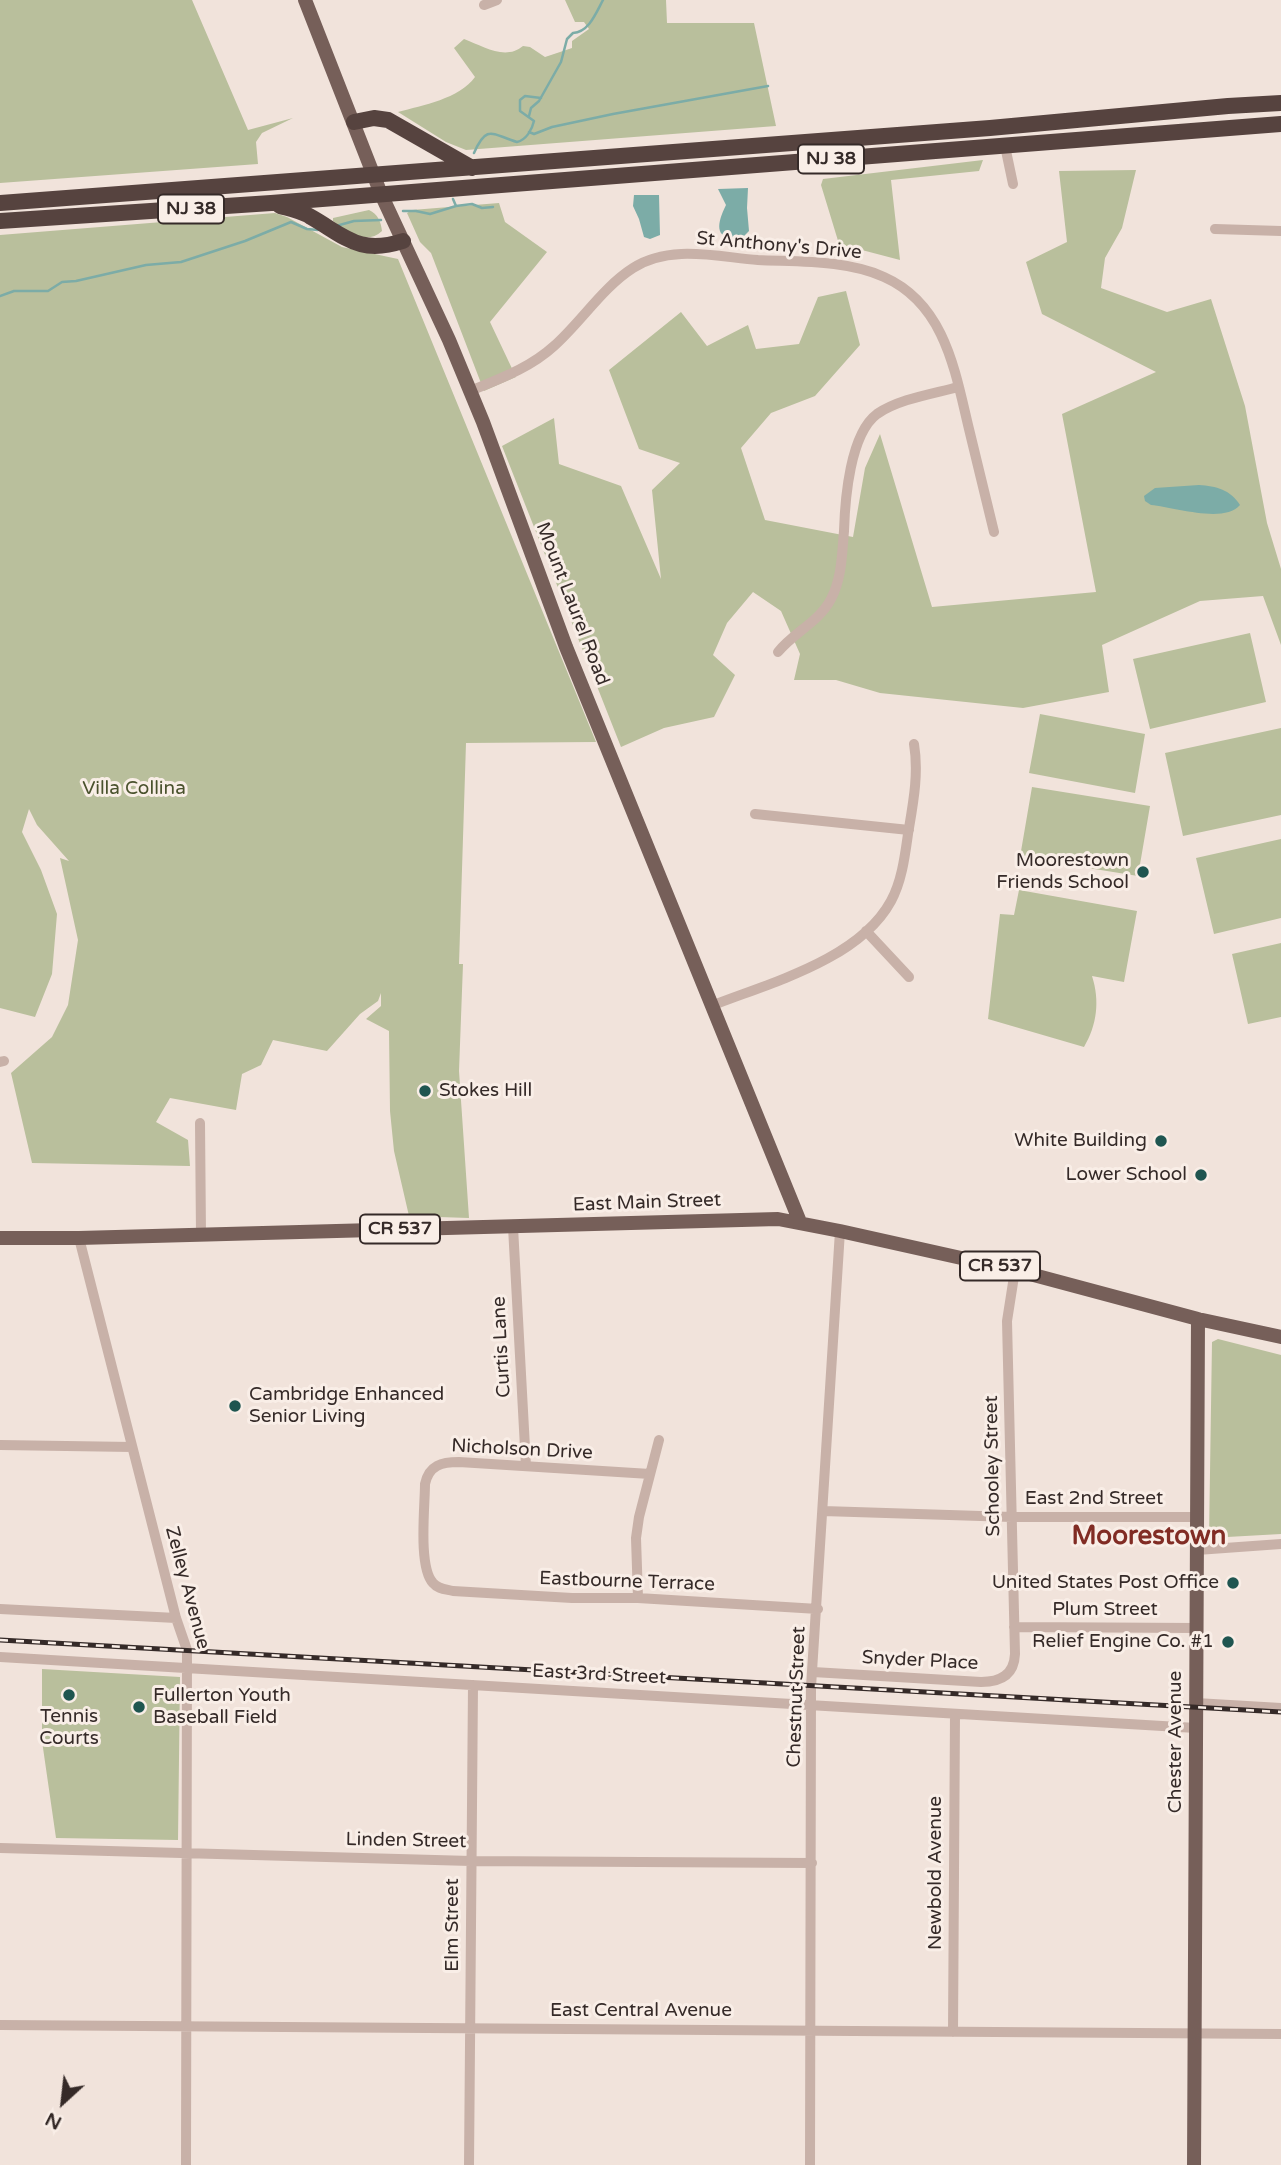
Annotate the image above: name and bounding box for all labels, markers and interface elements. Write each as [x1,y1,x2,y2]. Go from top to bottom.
road number: NJ 38 [798,144,864,174]
road number: NJ 38 [158,194,224,224]
street label: St Anthony's Drive [695,227,863,265]
street label: Mount Laurel Road [530,519,614,689]
park label: Villa Collina [82,778,186,800]
place label: Moorestown Friends School [996,850,1129,894]
marker: Moorestown Friends School [1135,864,1151,880]
place label: Stokes Hill [439,1080,532,1102]
marker: Stokes Hill [417,1083,433,1099]
place label: White Building [1014,1130,1147,1152]
marker: White Building [1153,1133,1169,1149]
place label: Lower School [1066,1164,1187,1186]
marker: Lower School [1193,1167,1209,1183]
street label: East Main Street [572,1189,722,1217]
road number: CR 537 [360,1214,440,1244]
road number: CR 537 [960,1252,1040,1280]
street label: Curtis Lane [488,1296,516,1398]
place label: Cambridge Enhanced Senior Living [249,1384,444,1428]
street label: Schooley Street [980,1395,1006,1537]
marker: Cambridge Enhanced Senior Living [227,1398,243,1414]
street label: Nicholson Drive [451,1435,593,1465]
street label: East 2nd Street [1025,1488,1163,1510]
district label: Moorestown [1072,1521,1226,1553]
street label: Zelley Avenue [160,1524,214,1652]
street label: Eastbourne Terrace [539,1568,715,1596]
place label: United States Post Office [992,1572,1219,1594]
marker: United States Post Office [1225,1575,1241,1591]
street label: Plum Street [1052,1599,1158,1621]
street label: Chestnut Street [783,1626,811,1768]
place label: Relief Engine Co. #1 [1032,1631,1214,1653]
marker: Relief Engine Co. #1 [1220,1634,1236,1650]
street label: Snyder Place [861,1647,979,1675]
street label: East 3rd Street [531,1660,667,1690]
street label: Chester Avenue [1165,1671,1187,1813]
place label: Fullerton Youth Baseball Field [153,1685,291,1729]
marker: Tennis Courts [61,1687,77,1703]
marker: Fullerton Youth Baseball Field [131,1699,147,1715]
place label: Tennis Courts [39,1706,99,1750]
street label: Newbold Avenue [925,1796,947,1950]
street label: Linden Street [345,1829,467,1853]
street label: Elm Street [442,1878,464,1972]
street label: East Central Avenue [550,2000,732,2022]
north arrow [28,2067,98,2137]
text: N [42,2107,65,2134]

